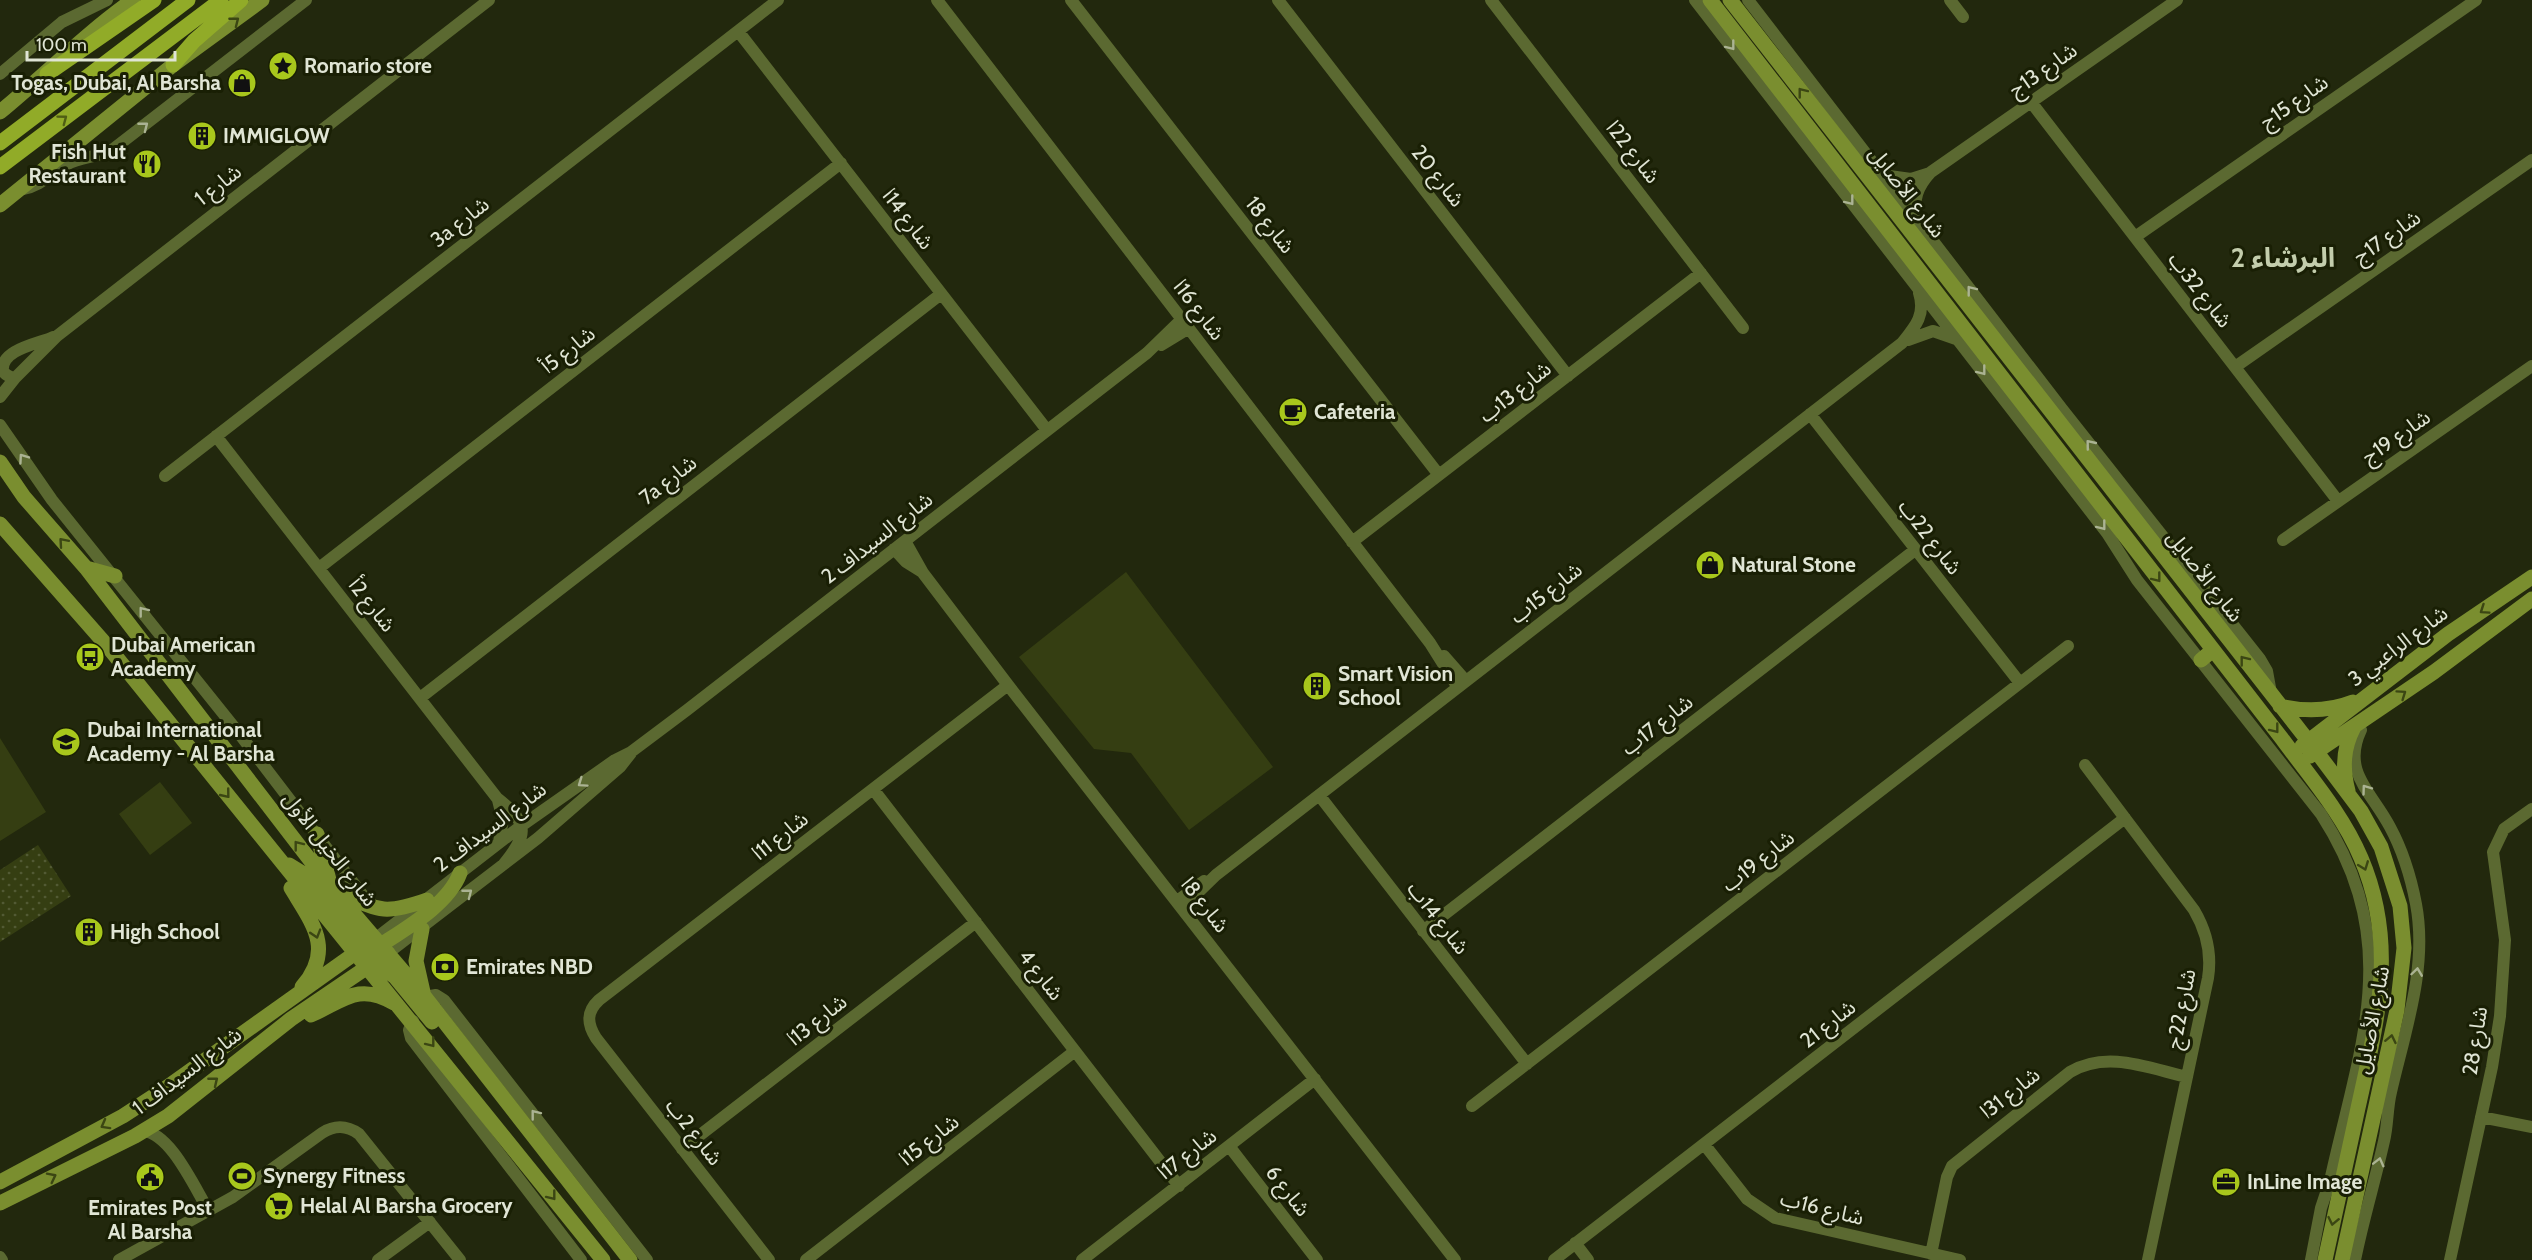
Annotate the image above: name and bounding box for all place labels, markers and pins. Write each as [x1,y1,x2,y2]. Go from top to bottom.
place icon: Romario store [267,50,299,82]
place label: Romario store [304,53,432,78]
shop icon: Togas, Dubai, Al Barsha [226,67,258,99]
place label: Togas, Dubai, Al Barsha [11,70,222,95]
building icon: IMMIGLOW [186,120,218,152]
place label: IMMIGLOW [223,123,331,148]
place label: Fish Hut Restaurant [28,139,126,188]
restaurant icon: Fish Hut Restaurant [131,148,163,180]
cafe icon: Cafeteria [1277,396,1309,428]
place label: Cafeteria [1314,399,1396,424]
shop icon: Natural Stone [1694,549,1726,581]
place label: Natural Stone [1731,552,1856,577]
place label: Dubai American Academy [111,632,256,681]
bus stop icon: Dubai American Academy [74,641,106,673]
place label: Smart Vision School [1338,661,1453,710]
building icon: Smart Vision School [1301,670,1333,702]
place label: Dubai International Academy - Al Barsha [87,717,275,766]
school or university icon: Dubai International Academy - Al Barsha [50,726,82,758]
building icon: High School [73,916,105,948]
place label: High School [110,919,220,944]
bank icon: Emirates NBD [429,951,461,983]
place label: Emirates NBD [466,954,593,979]
sports icon: Synergy Fitness [226,1160,258,1192]
public building icon: Emirates Post Al Barsha [134,1161,166,1193]
place label: Synergy Fitness [263,1163,405,1188]
office icon: InLine Image [2210,1166,2242,1198]
place label: InLine Image [2247,1169,2362,1194]
supermarket icon: Helal Al Barsha Grocery [263,1190,295,1222]
place label: Helal Al Barsha Grocery [300,1193,513,1218]
place label: Emirates Post Al Barsha [88,1195,212,1244]

